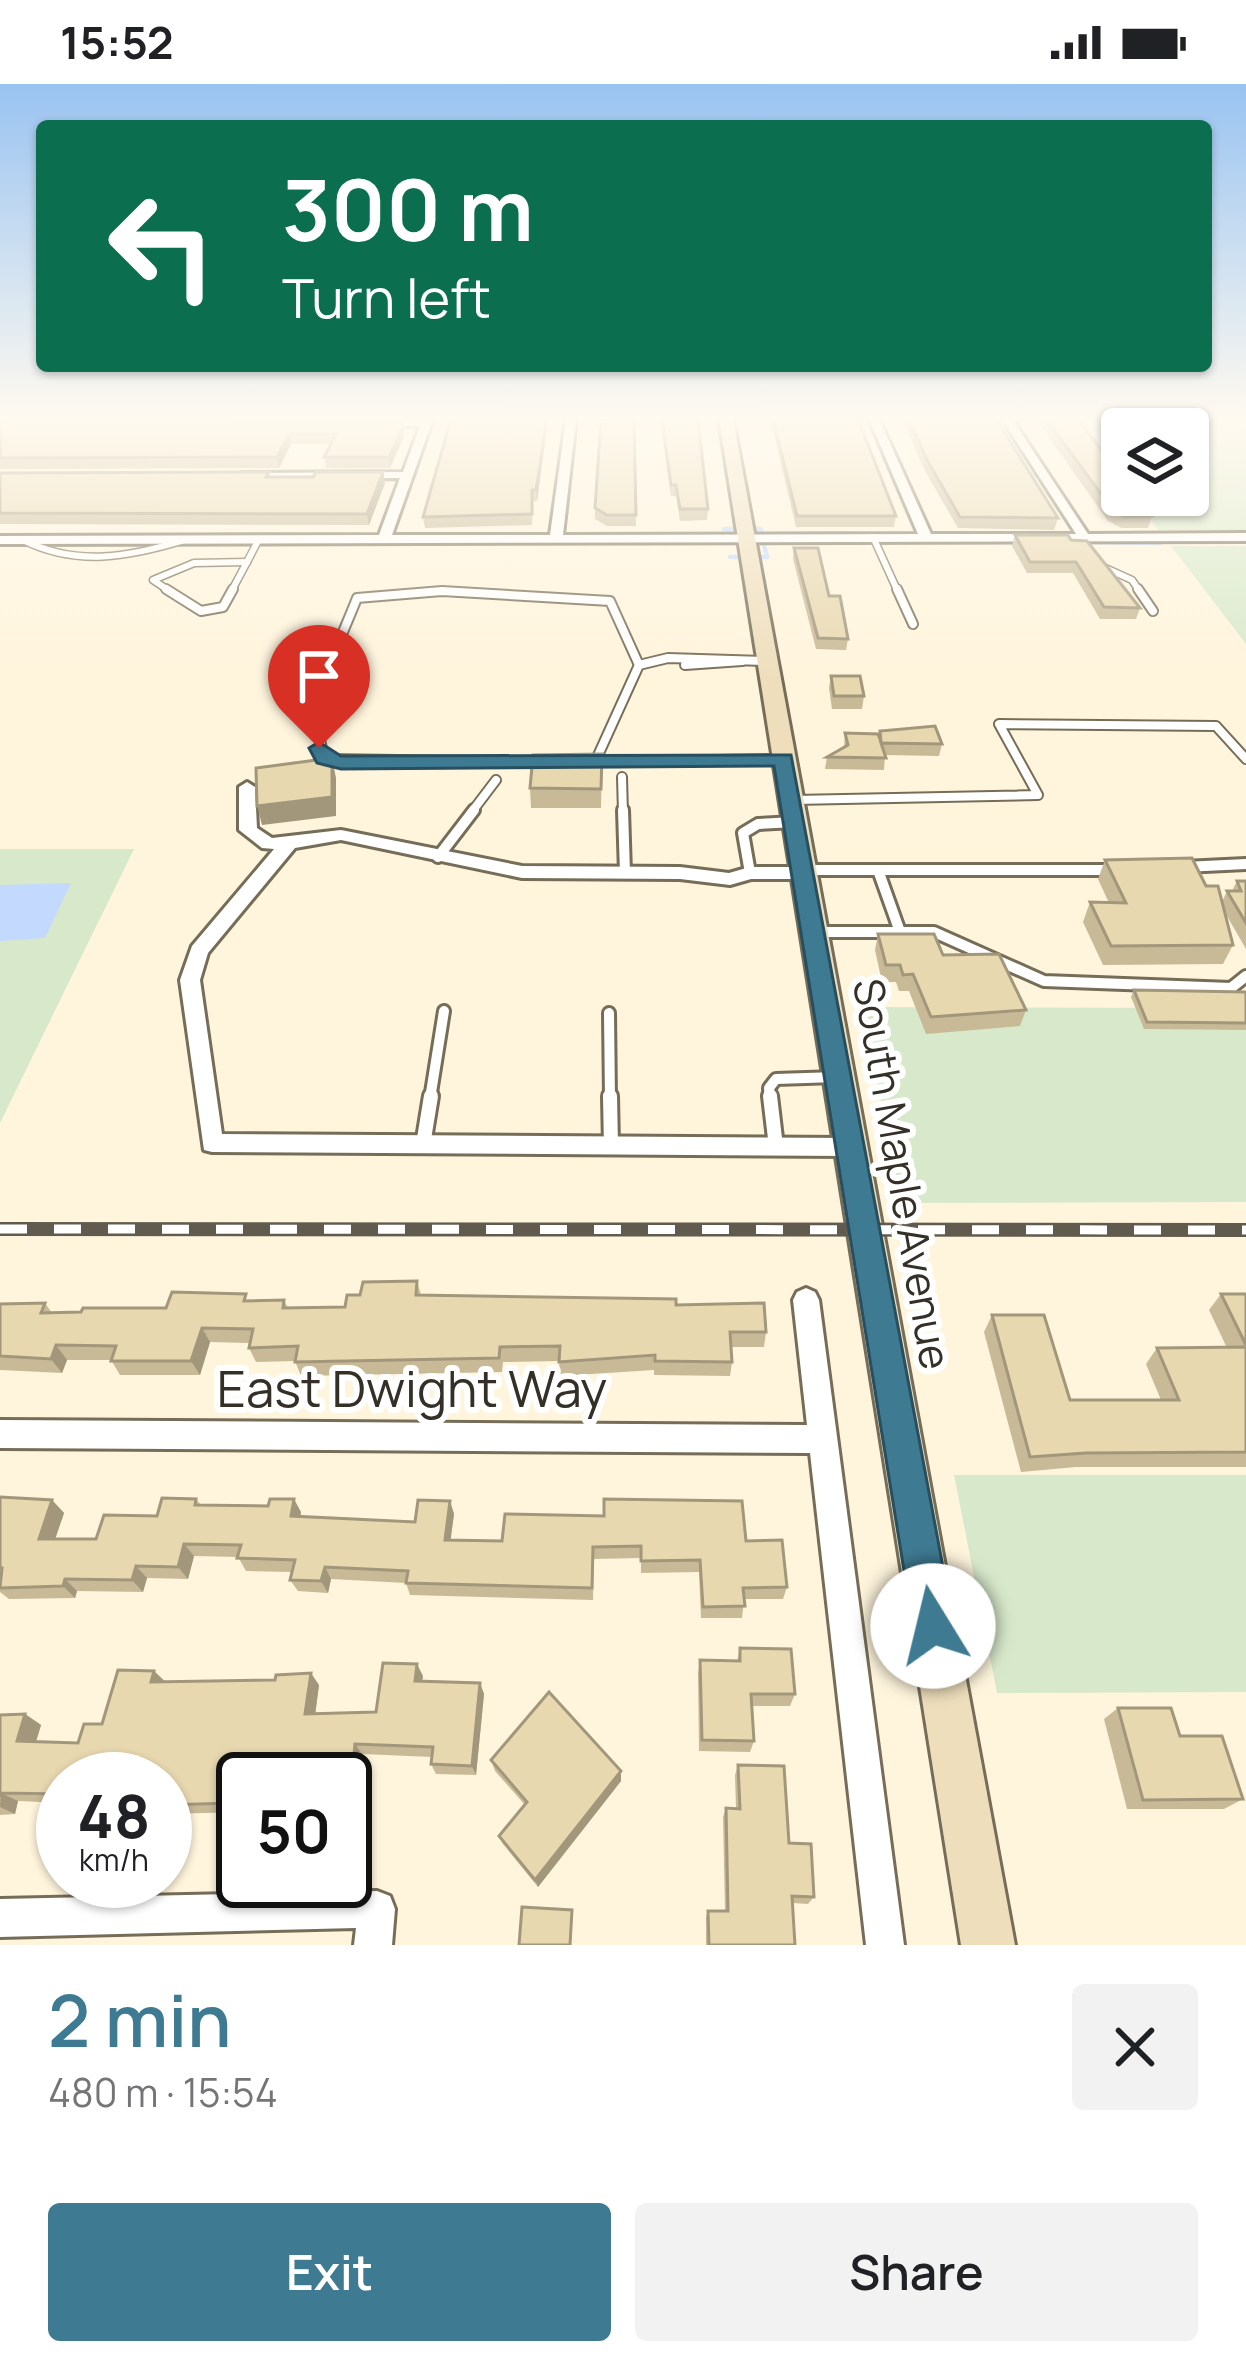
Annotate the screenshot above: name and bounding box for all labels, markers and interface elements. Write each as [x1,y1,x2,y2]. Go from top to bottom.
text: 15:52 [60,11,174,73]
text: 300 m [282,151,534,266]
icon: left [84,168,240,324]
text: Turn left [282,260,491,334]
map controls [1101,408,1209,516]
button: layers [1101,408,1209,516]
pin [268,625,370,748]
icon: arrive [286,643,352,709]
street label: South Maple Avenue [840,974,966,1374]
street label: East Dwight Way [217,1353,607,1422]
position arrow [870,1563,996,1689]
speed limit sign: 50 [216,1752,372,1908]
text: 48 [77,1774,151,1856]
text: km/h [79,1839,149,1880]
text: 2 min [48,1970,232,2069]
button: close [1072,1984,1198,2110]
text: 480 m · 15:54 [48,2065,278,2119]
button: Exit [48,2203,611,2341]
button: Share [635,2203,1198,2341]

